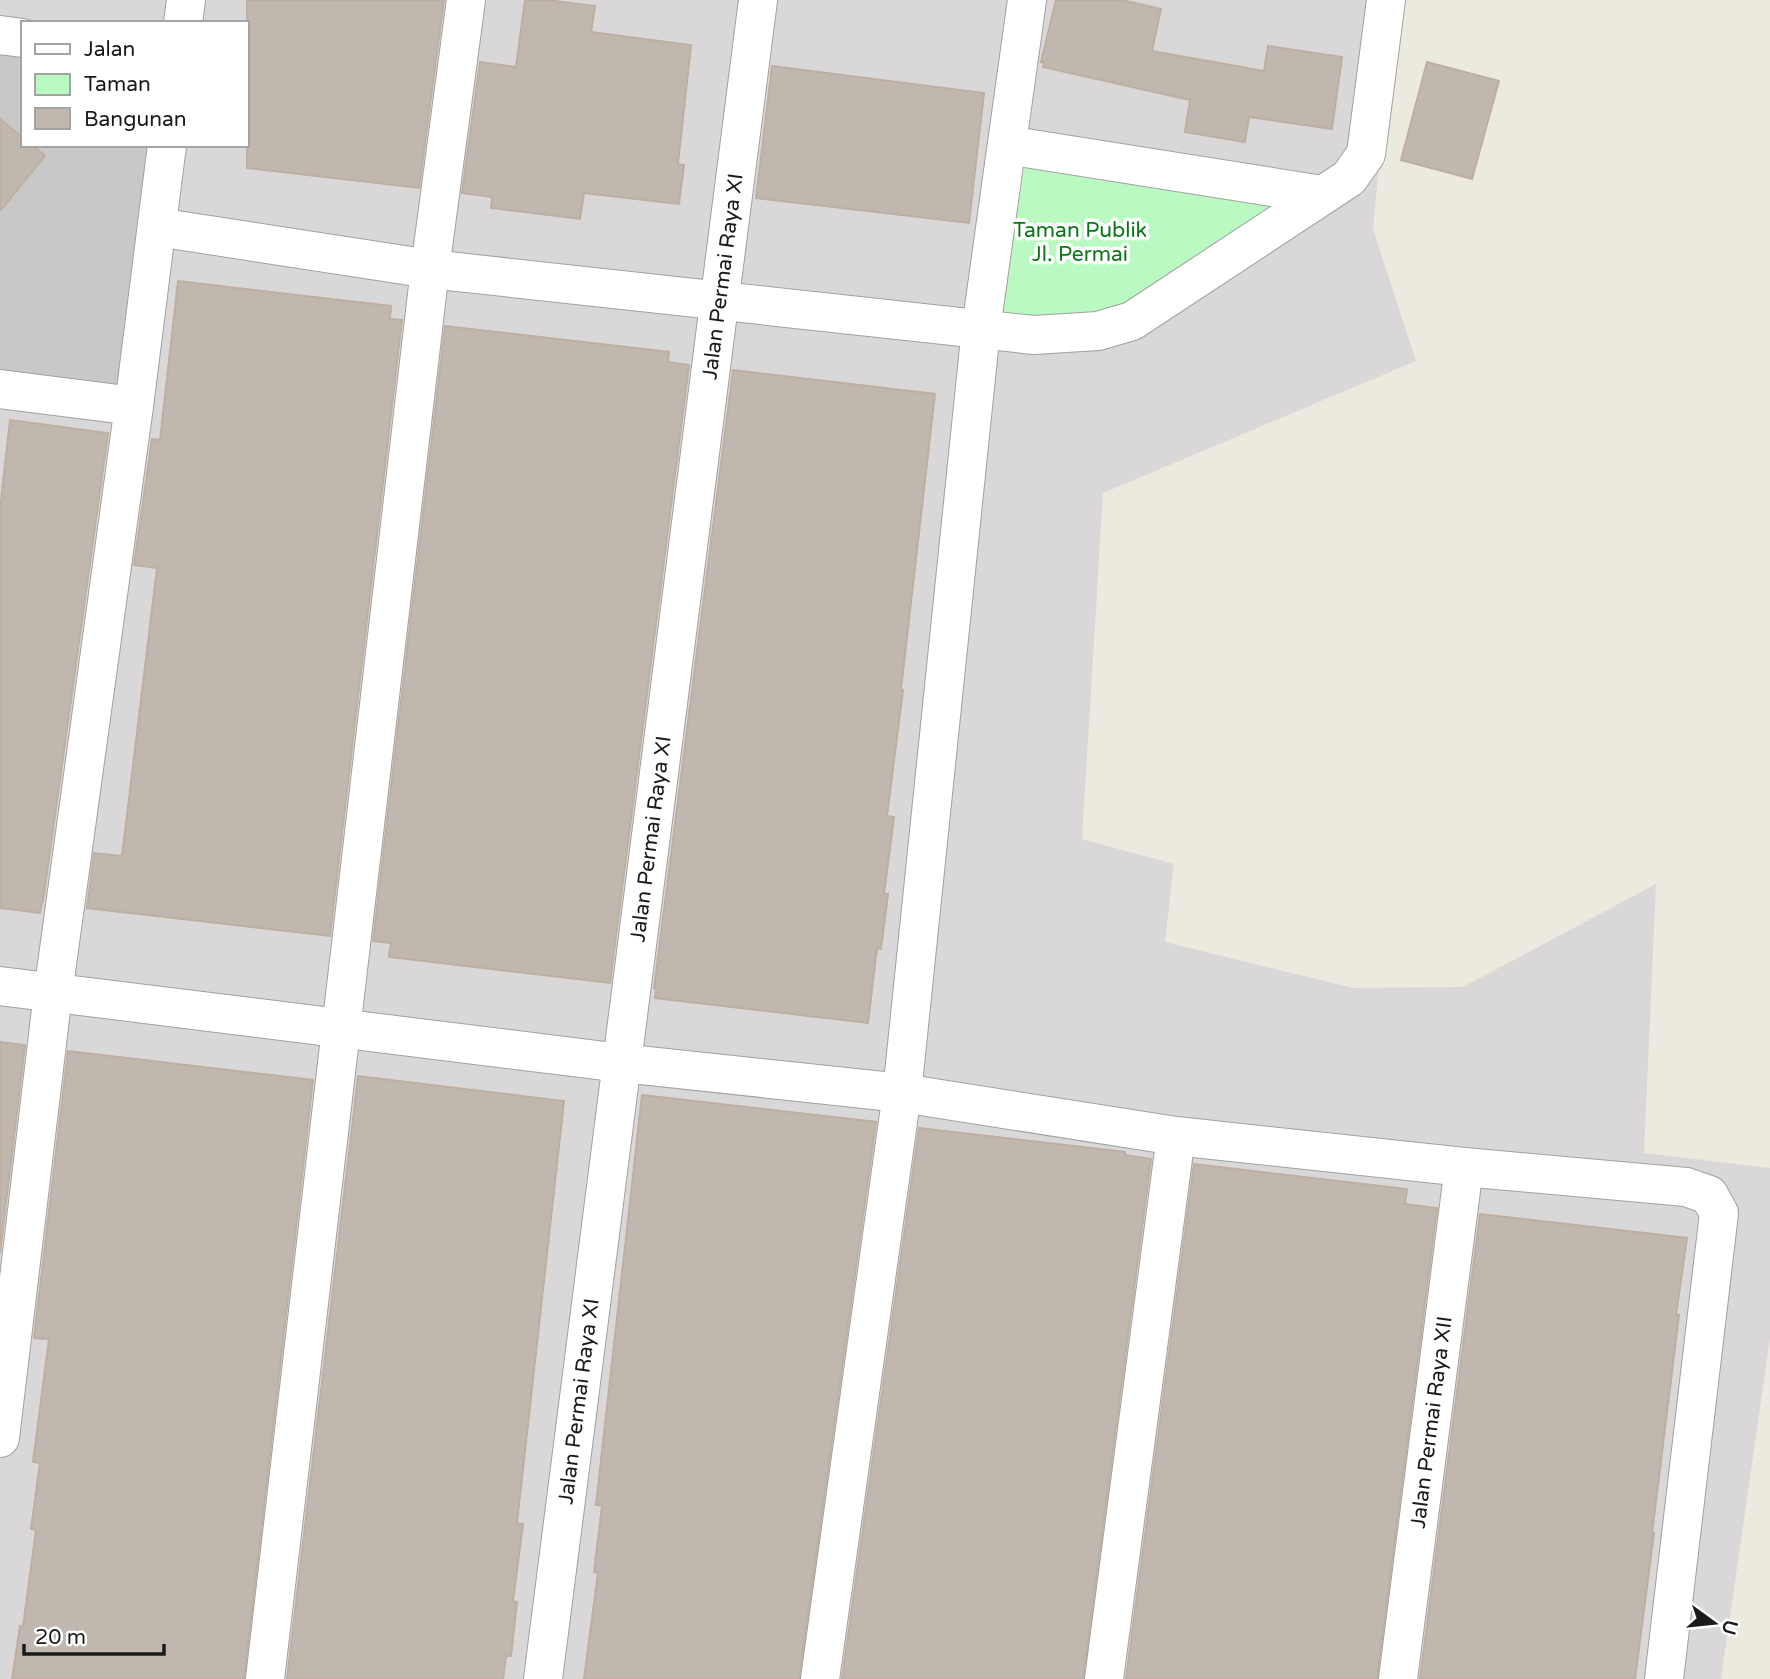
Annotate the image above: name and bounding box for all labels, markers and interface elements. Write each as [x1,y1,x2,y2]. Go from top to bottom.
legend [21,21,248,147]
text: Jalan [84,37,135,62]
text: Taman [84,72,151,97]
text: Bangunan [84,107,187,132]
street label: Jalan Permai Raya XI [697,172,748,381]
park label: Taman Publik Jl. Permai [1013,218,1147,267]
street label: Jalan Permai Raya XI [625,734,676,943]
street label: Jalan Permai Raya XI [553,1297,604,1506]
street label: Jalan Permai Raya XII [1405,1315,1457,1530]
north arrow [1679,1588,1749,1658]
scale bar [24,1612,164,1656]
text: U [1717,1617,1742,1637]
text: 20 m [35,1625,86,1650]

